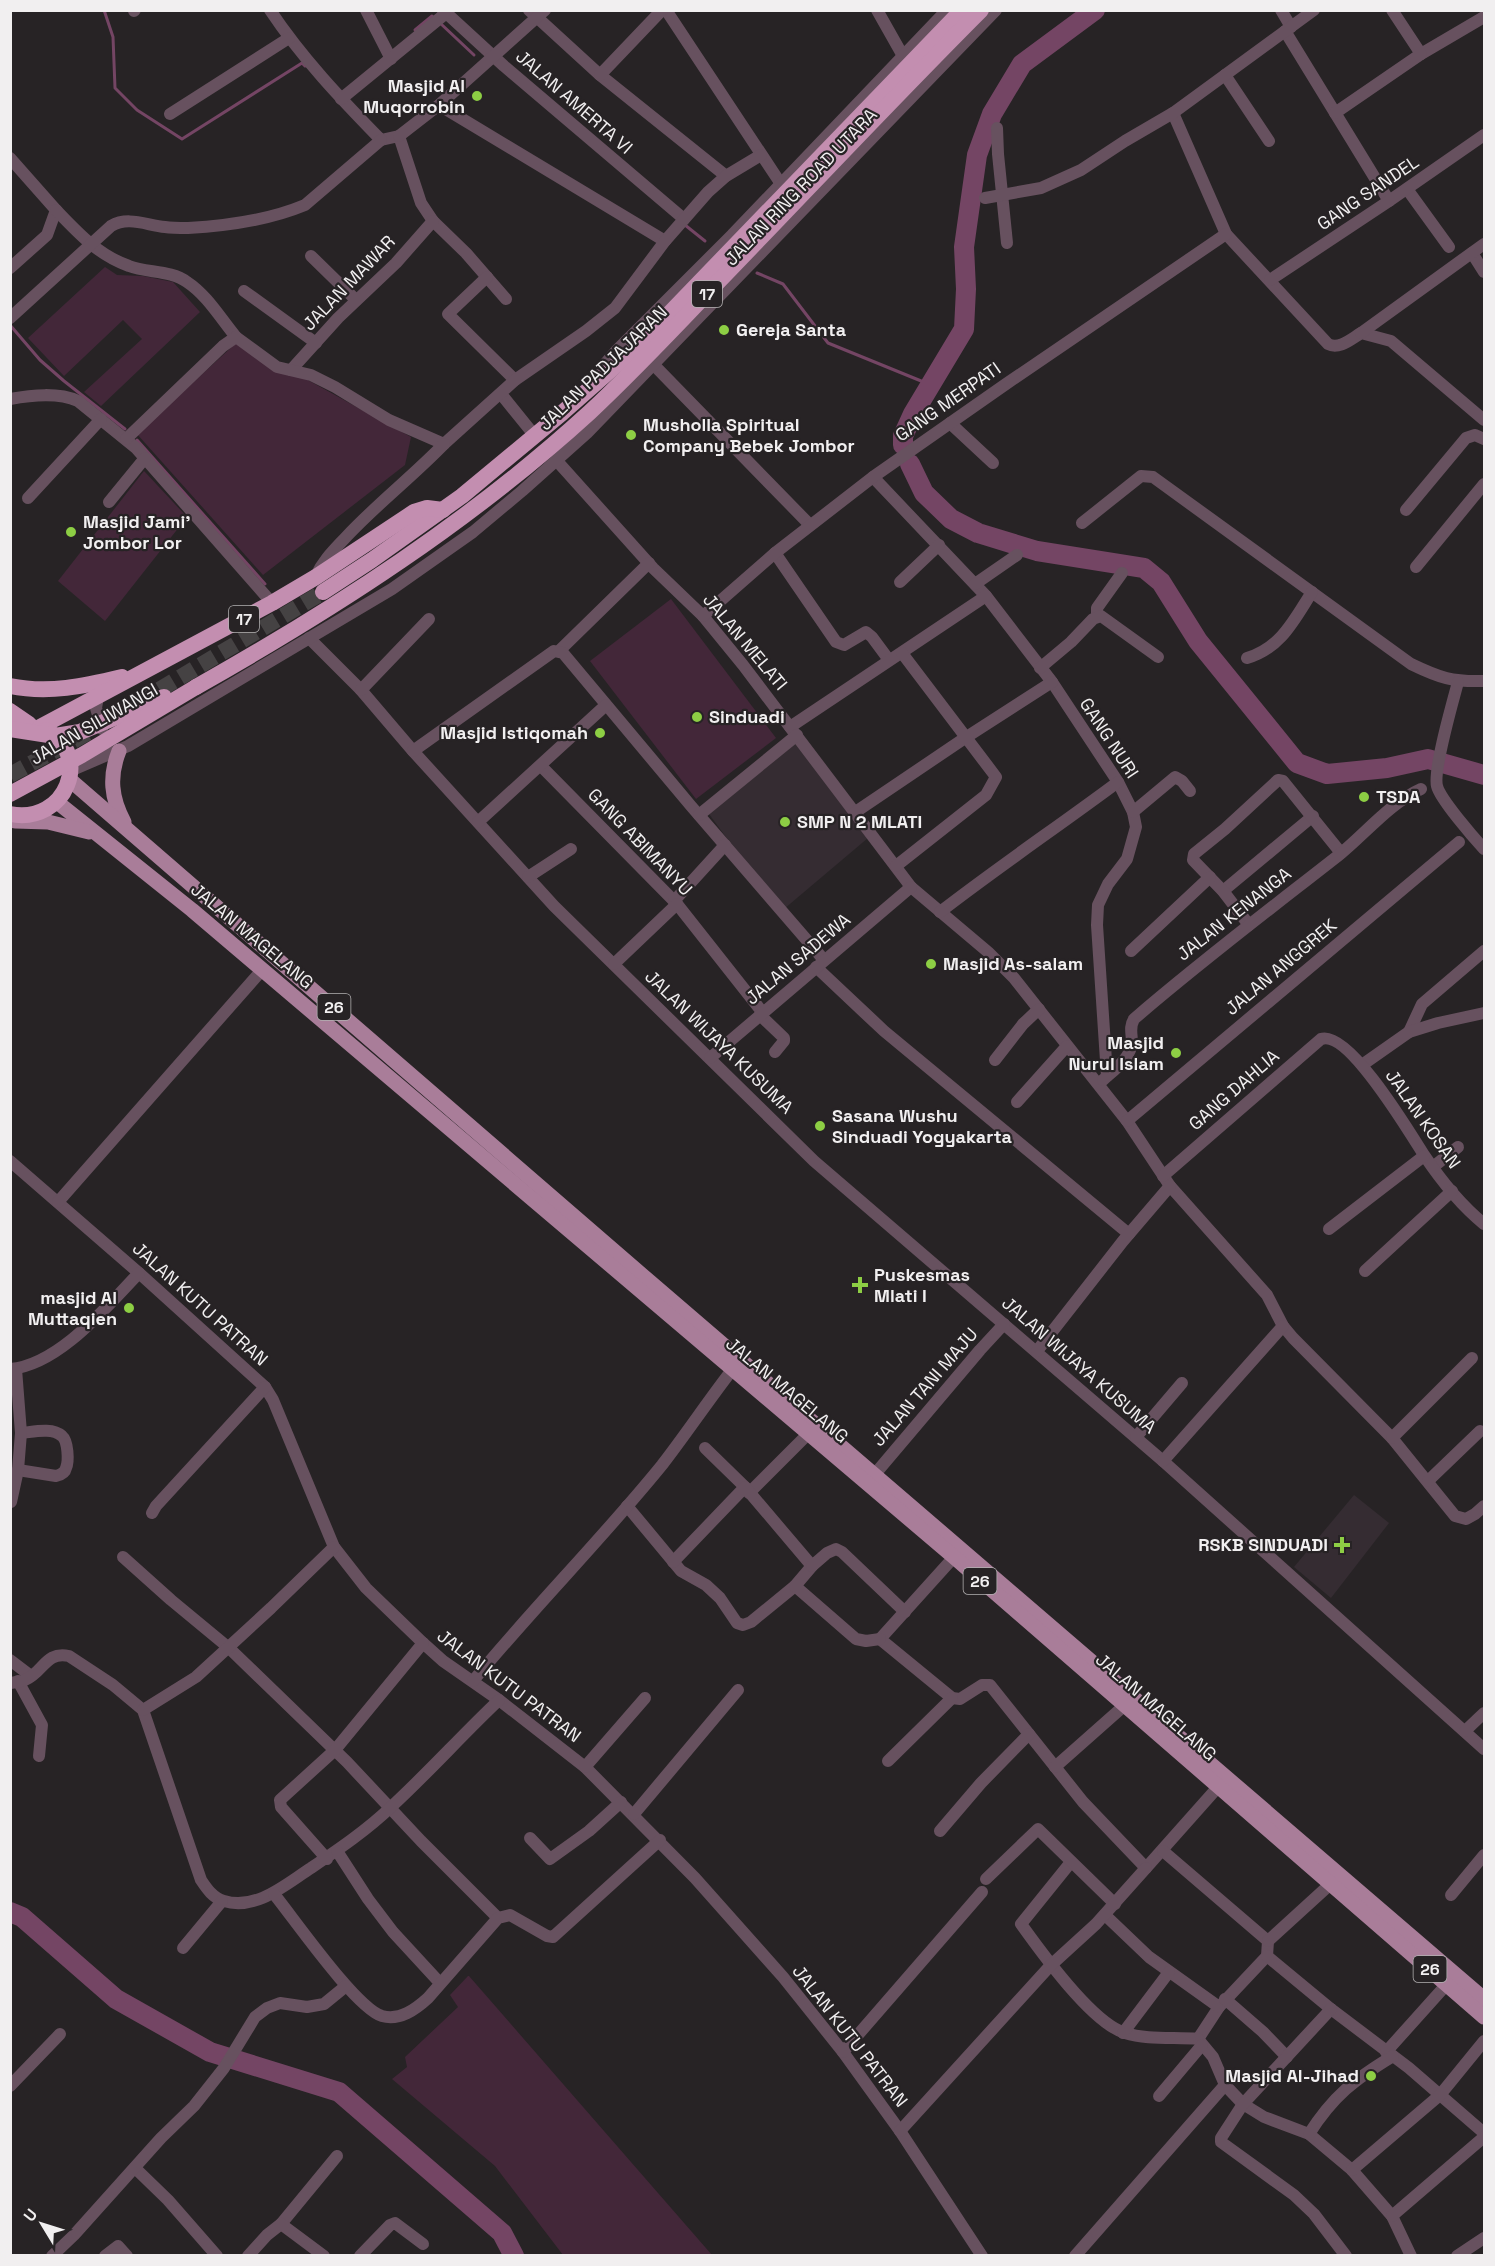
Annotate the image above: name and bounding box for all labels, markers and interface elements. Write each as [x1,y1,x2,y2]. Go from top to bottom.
street label: JALAN AMERTA VI [511,45,638,159]
place label: Masjid Al Muqorrobin [363,74,465,118]
marker: Masjid Al Muqorrobin [470,89,484,103]
street label: JALAN RING ROAD UTARA [719,103,882,270]
street label: GANG SANDEL [1312,150,1423,235]
street label: JALAN MAWAR [297,230,400,335]
road number: 17 [692,281,722,307]
street label: JALAN PADJAJARAN [534,300,672,435]
place label: Gereja Santa [736,318,847,341]
marker: Gereja Santa [717,323,731,337]
street label: GANG MERPATI [891,357,1005,446]
place label: Musholla Spiritual Company Bebek Jombor [643,413,855,457]
marker: Musholla Spiritual Company Bebek Jombor [624,428,638,442]
place label: Masjid Jami' Jombor Lor [83,510,191,554]
marker: Masjid Jami' Jombor Lor [64,525,78,539]
street label: JALAN MELATI [698,588,793,695]
road number: 17 [229,606,259,632]
street label: JALAN SILIWANGI [26,678,162,769]
street label: GANG NURI [1075,693,1144,782]
place label: Sinduadi [709,705,785,728]
marker: Sinduadi [690,710,704,724]
place label: Masjid Istiqomah [440,721,588,744]
marker: Masjid Istiqomah [593,726,607,740]
street label: GANG ABIMANYU [583,783,698,900]
place label: TSDA [1376,785,1421,808]
marker: TSDA [1357,790,1371,804]
place label: SMP N 2 MLATI [797,810,922,833]
marker: SMP N 2 MLATI [778,815,792,829]
street label: JALAN KENANGA [1172,862,1295,965]
street label: JALAN MAGELANG [186,878,318,994]
street label: JALAN SADEWA [740,908,855,1009]
street label: JALAN ANGGREK [1220,913,1341,1020]
place label: Masjid As-salam [943,952,1083,975]
marker: Masjid As-salam [924,957,938,971]
street label: JALAN WIJAYA KUSUMA [640,965,798,1119]
road number: 26 [318,994,350,1020]
place label: Masjid Nurul Islam [1069,1031,1164,1075]
street label: GANG DAHLIA [1184,1044,1284,1135]
marker: Masjid Nurul Islam [1169,1046,1183,1060]
street label: JALAN KOSAN [1381,1065,1466,1173]
place label: Sasana Wushu Sinduadi Yogyakarta [832,1104,1013,1148]
marker: Sasana Wushu Sinduadi Yogyakarta [813,1119,827,1133]
street label: JALAN KUTU PATRAN [128,1237,273,1371]
place label: Puskesmas Mlati I [874,1263,970,1307]
marker: Puskesmas Mlati I [851,1276,869,1294]
place label: masjid Al Muttaqien [28,1286,117,1330]
street label: JALAN WIJAYA KUSUMA [997,1291,1161,1438]
marker: masjid Al Muttaqien [122,1301,136,1315]
street label: JALAN TANI MAJU [867,1323,982,1451]
street label: JALAN MAGELANG [721,1332,853,1448]
place label: RSKB SINDUADI [1198,1533,1328,1556]
marker: RSKB SINDUADI [1333,1536,1351,1554]
road number: 26 [964,1568,996,1594]
street label: JALAN KUTU PATRAN [433,1624,586,1747]
street label: JALAN MAGELANG [1091,1648,1222,1765]
road number: 26 [1414,1956,1446,1982]
street label: JALAN KUTU PATRAN [788,1960,913,2111]
place label: Masjid Al-Jihad [1225,2064,1359,2087]
marker: Masjid Al-Jihad [1364,2069,1378,2083]
north arrow [12,2194,72,2254]
text: U [19,2204,42,2226]

